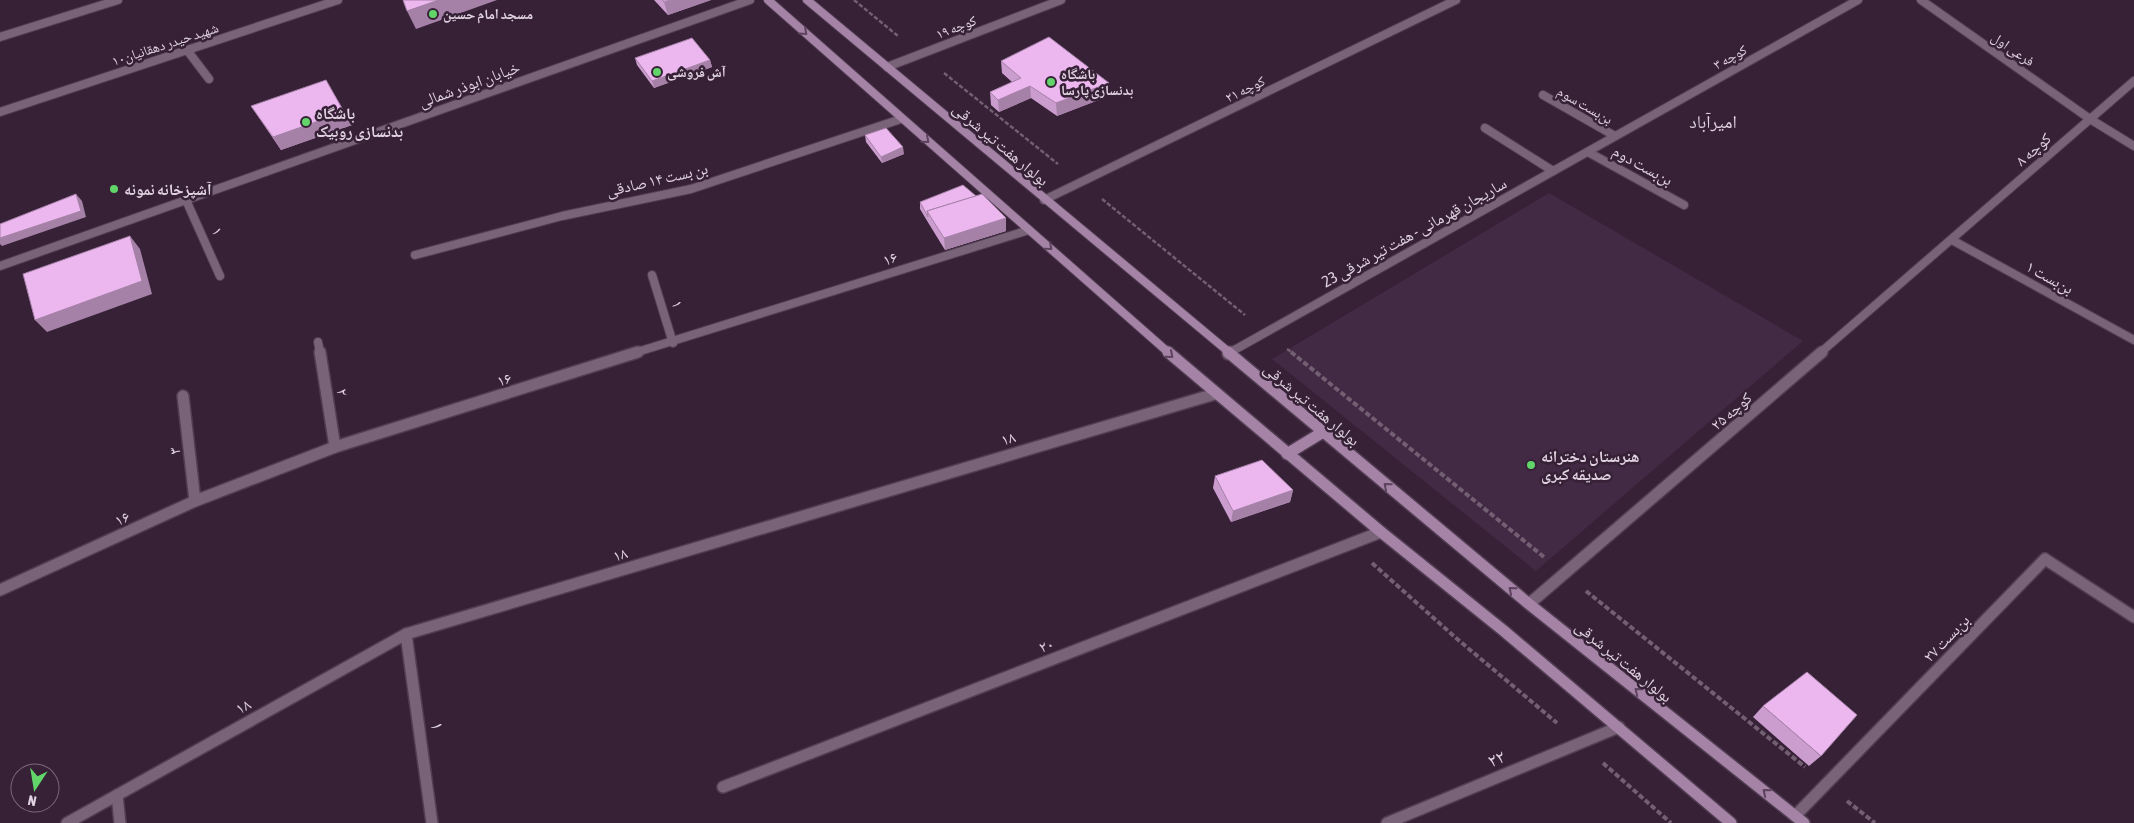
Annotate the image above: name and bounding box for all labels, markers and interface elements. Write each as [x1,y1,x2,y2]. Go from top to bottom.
place label: مسجد امام حسین [443,6,533,24]
marker: مسجد امام حسین [427,8,439,20]
street label: کوچه ۱۹ [933,12,979,43]
street label: شهید حیدر دهقانیان۱۰ [110,19,221,70]
one-way arrow [799,27,808,36]
street label: فرعی اول [1988,29,2037,70]
street label: کوچه ۳ [1710,41,1750,74]
street label: خیابان ابوذر شمالی [416,57,523,113]
place label: آش فروشی [667,64,726,81]
marker: آش فروشی [651,66,663,78]
place label: باشگاه بدنسازی پارسا [1061,66,1133,99]
street label: کوچه ۲۱ [1223,73,1268,106]
marker: باشگاه بدنسازی پارسا [1045,76,1057,88]
street label: بن‌بست سوم [1554,83,1616,129]
street label: بولوار هفت تیر شرقی [948,99,1052,191]
place label: باشگاه بدنسازی روبیک [316,104,403,141]
district label: امیرآباد [1689,111,1737,133]
marker: باشگاه بدنسازی روبیک [300,116,312,128]
street label: کوچه ۸ [2012,129,2055,170]
one-way arrow [920,135,929,143]
street label: بن‌بست دوم [1609,141,1676,191]
street label: بن بست ۱۴ صادقی [604,159,710,201]
street label: ساریجان قهرمانی - هفت تیر شرقی 23 [1319,174,1510,292]
place label: آشپزخانه نمونه [124,180,212,199]
marker: آشپزخانه نمونه [108,183,120,195]
street label: ۱ [208,224,228,238]
one-way arrow [1043,241,1052,250]
street label: ۱۶ [880,247,900,269]
street label: بن‌بست ۱ [2022,257,2077,299]
street label: ۱ [668,298,688,310]
one-way arrow [1165,349,1174,358]
street label: بولوار هفت تیر شرقی [1259,359,1363,451]
street label: ۱۶ [494,368,514,390]
street label: ۲ [334,387,352,397]
street label: کوچه ۲۵ [1707,388,1756,434]
street label: ۱۸ [998,427,1018,449]
street label: ۳ [165,446,183,456]
place label: هنرستان دخترانه صدیقه کبری [1541,447,1640,484]
marker: هنرستان دخترانه صدیقه کبری [1525,459,1537,471]
one-way arrow [1384,483,1393,491]
street label: ۱۶ [112,507,132,529]
street label: ۱۸ [610,543,630,565]
one-way arrow [1508,586,1517,595]
street label: بن‌بست ۲۷ [1919,611,1974,667]
street label: بولوار هفت تیر شرقی [1571,617,1676,707]
street label: ۲۰ [1036,634,1056,656]
one-way arrow [1635,688,1644,697]
street label: ۱۸ [232,695,254,717]
street label: ۱ [427,720,449,732]
street label: ۲۲ [1484,745,1508,771]
north arrow [10,763,60,813]
one-way arrow [1762,789,1771,798]
text: N [27,792,38,809]

